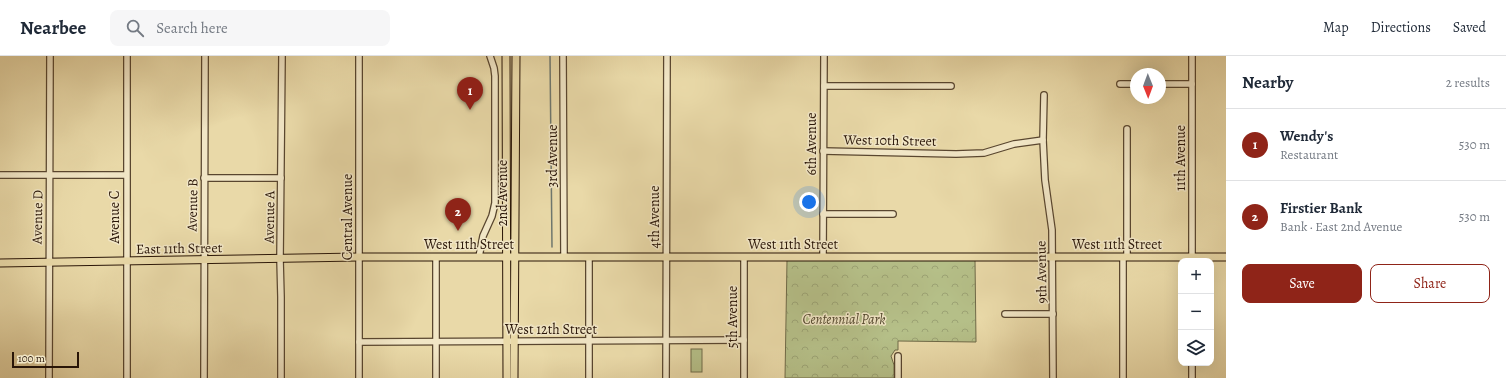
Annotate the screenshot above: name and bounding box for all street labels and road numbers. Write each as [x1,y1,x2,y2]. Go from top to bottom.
street label: 6th Avenue [802,112,821,176]
street label: 3rd Avenue [543,124,562,188]
street label: 11th Avenue [1171,125,1190,191]
street label: West 10th Street [842,130,937,151]
street label: 2nd Avenue [493,160,512,226]
street label: Central Avenue [338,174,357,260]
street label: Avenue B [183,178,202,233]
street label: 4th Avenue [645,186,664,248]
street label: Avenue D [28,190,47,245]
street label: Avenue C [105,190,124,245]
street label: Avenue A [260,190,279,244]
street label: West 11th Street [423,235,514,254]
street label: West 11th Street [747,235,838,254]
street label: West 11th Street [1071,235,1162,254]
street label: East 11th Street [136,238,223,259]
street label: 9th Avenue [1031,240,1052,304]
street label: 5th Avenue [723,286,742,348]
street label: West 12th Street [504,320,597,339]

